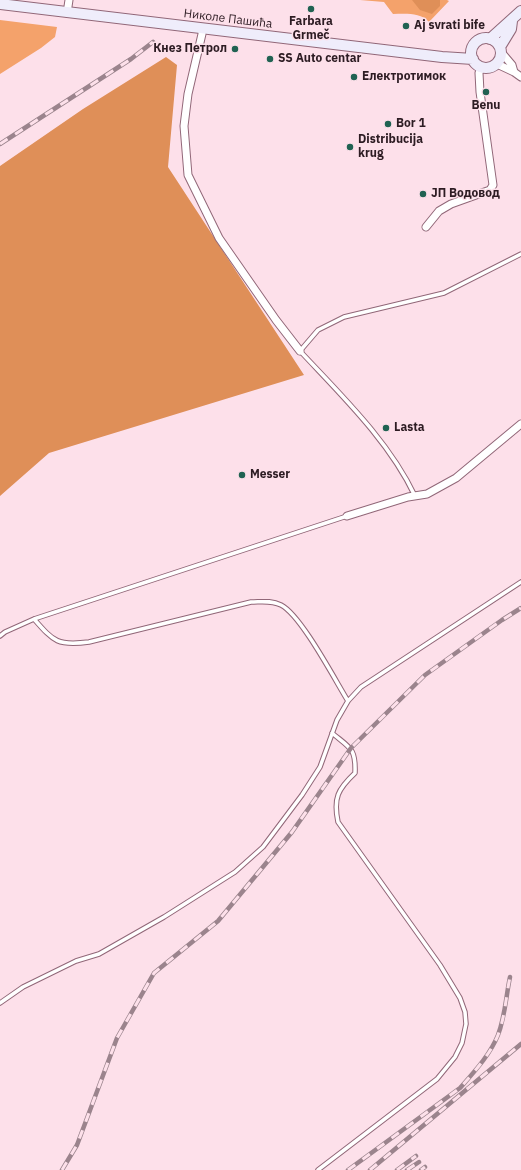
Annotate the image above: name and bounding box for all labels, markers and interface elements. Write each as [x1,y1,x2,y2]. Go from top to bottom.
marker: Farbara Grmeč [306,4,316,14]
street label: Николе Пашића [183,6,273,32]
place label: Farbara Grmeč [289,15,333,43]
place label: Aj svrati bife [414,19,485,33]
marker: Aj svrati bife [401,21,411,31]
place label: Кнез Петрол [153,42,227,56]
marker: Кнез Петрол [230,44,240,54]
place label: SS Auto centar [278,52,361,66]
marker: SS Auto centar [265,54,275,64]
place label: Електротимок [362,70,446,84]
marker: Електротимок [349,72,359,82]
marker: Benu [481,87,491,97]
place label: Benu [471,99,501,113]
place label: Bor 1 [396,117,426,131]
marker: Bor 1 [383,119,393,129]
place label: Distribucija krug [358,133,423,161]
marker: Distribucija krug [345,142,355,152]
place label: ЈП Водовод [431,187,500,201]
marker: ЈП Водовод [418,189,428,199]
place label: Lasta [394,421,425,435]
marker: Lasta [381,423,391,433]
place label: Messer [250,468,290,482]
marker: Messer [237,470,247,480]

